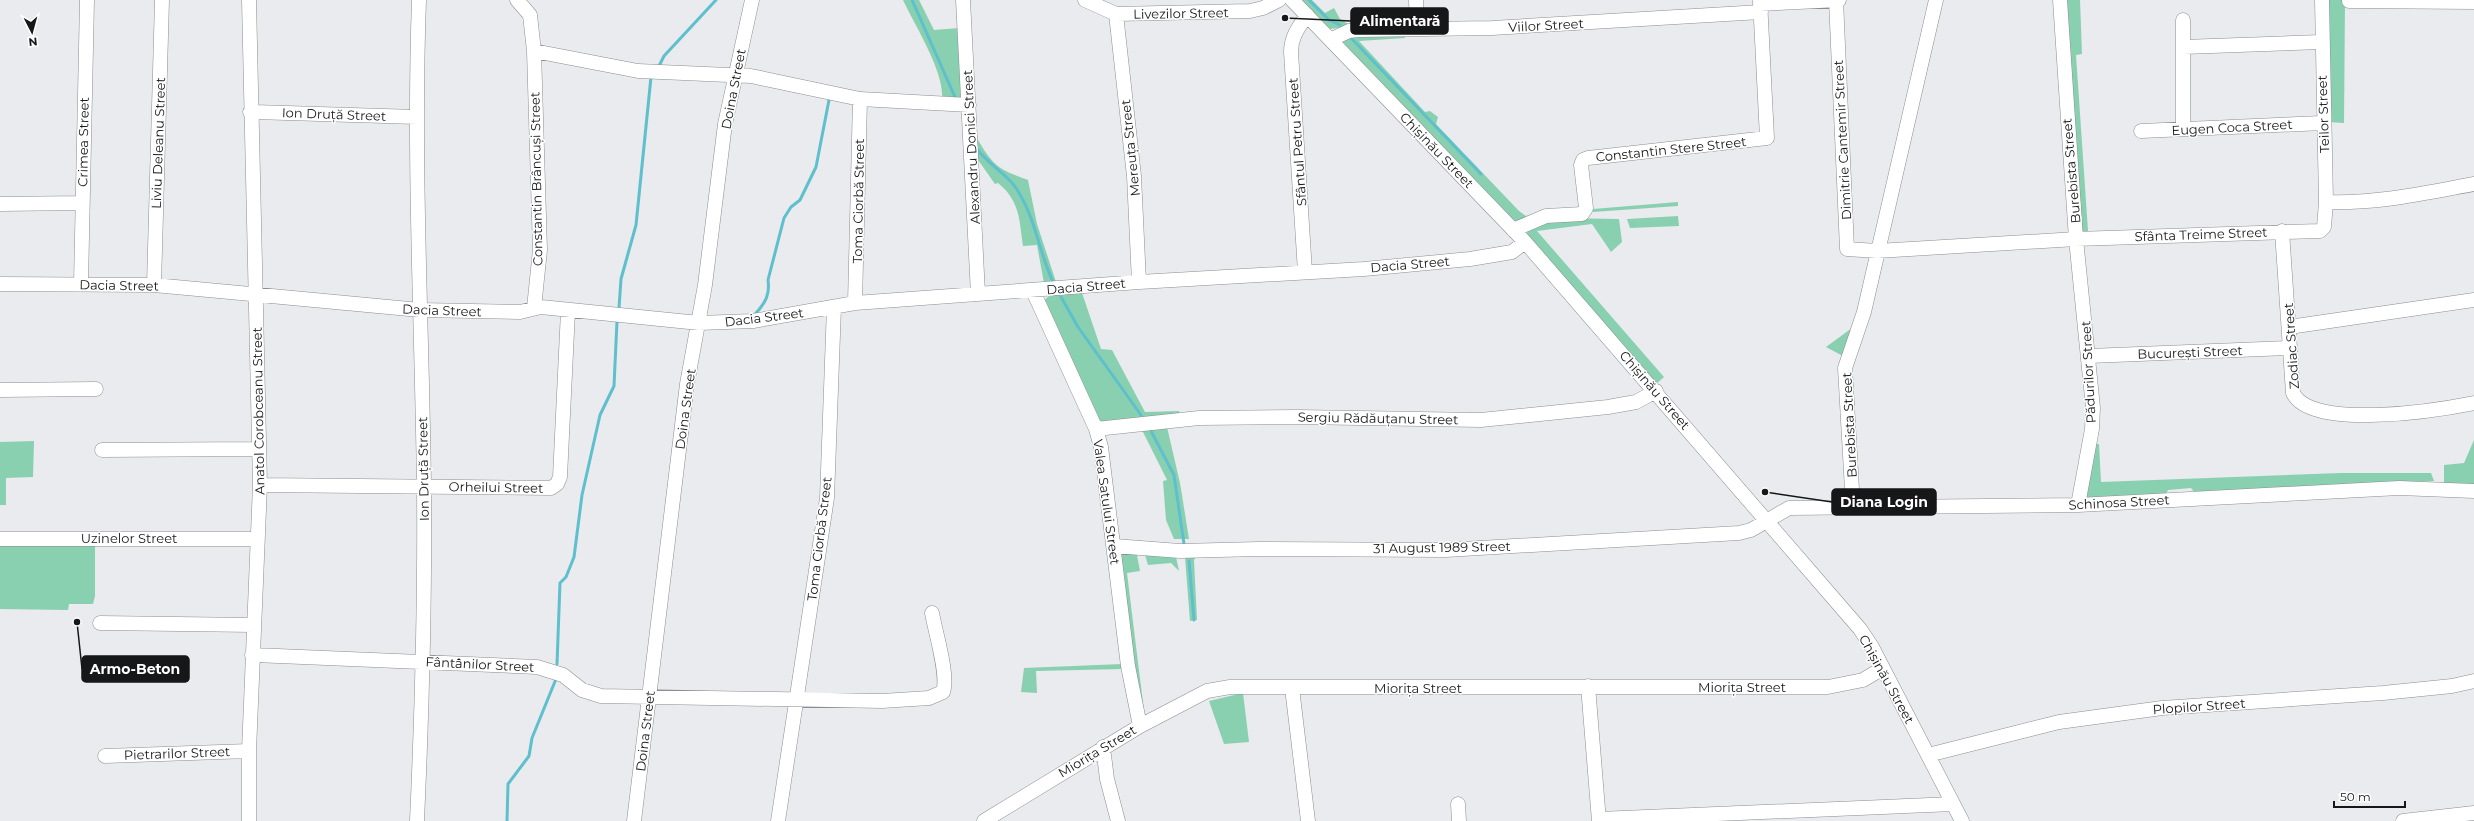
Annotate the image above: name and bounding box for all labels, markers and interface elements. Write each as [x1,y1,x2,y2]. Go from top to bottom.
street label: Livezilor Street [1133,4,1229,22]
callout: Alimentară [1351,8,1448,34]
north arrow [12,12,52,52]
text: Alimentară [1358,12,1441,30]
street label: Viilor Street [1508,15,1584,35]
text: N [28,35,38,49]
street label: Doina Street [717,47,749,131]
street label: Dimitrie Cantemir Street [1830,60,1854,220]
street label: Alexandru Donici Street [959,69,983,225]
street label: Teilor Street [2314,75,2332,153]
street label: Liviu Deleanu Street [148,77,168,209]
street label: Sfântul Petru Street [1285,77,1309,207]
street label: Constantin Brâncuși Street [526,92,548,266]
street label: Crimea Street [74,97,92,187]
street label: Mereuța Street [1117,99,1145,197]
street label: Ion Druță Street [282,104,386,126]
street label: Chișinău Street [1395,109,1477,193]
street label: Eugen Coca Street [2171,116,2293,138]
street label: Burebista Street [2058,118,2084,224]
street label: Constantin Stere Street [1595,133,1747,165]
street label: Toma Ciorbă Street [849,138,867,264]
street label: Sfânta Treime Street [2134,224,2268,244]
street label: Dacia Street [1370,253,1450,275]
street label: Dacia Street [1046,275,1126,297]
street label: Dacia Street [79,276,159,294]
street label: Dacia Street [402,301,482,319]
street label: Zodiac Street [2280,302,2302,390]
street label: Dacia Street [724,304,804,330]
street label: Pădurilor Street [2077,320,2099,424]
street label: Anatol Corobceanu Street [249,327,267,495]
street label: București Street [2137,342,2243,364]
street label: Chișinău Street [1615,347,1694,434]
street label: Doina Street [671,368,699,450]
street label: Burebista Street [1838,372,1860,478]
street label: Sergiu Rădăuțanu Street [1298,409,1458,429]
street label: Ion Druță Street [414,417,434,521]
street label: Valea Satului Street [1090,438,1124,566]
street label: Toma Ciorbă Street [803,476,835,602]
street label: Orheilui Street [449,478,543,496]
callout: Diana Login [1832,489,1936,515]
street label: Schinosa Street [2068,491,2170,513]
text: Diana Login [1840,493,1928,511]
street label: Uzinelor Street [81,530,177,546]
street label: 31 August 1989 Street [1373,538,1511,556]
street label: Chișinău Street [1854,632,1918,727]
street label: Fântânilor Street [425,653,535,675]
callout: Armo-Beton [82,656,189,682]
text: Armo-Beton [89,660,180,678]
street label: Miorița Street [1698,679,1786,697]
street label: Miorița Street [1374,680,1462,698]
street label: Doina Street [632,690,658,772]
street label: Plopilor Street [2152,695,2246,717]
street label: Miorița Street [1055,721,1140,782]
street label: Pietrarilor Street [124,743,230,763]
scale bar [2334,783,2405,809]
text: 50 m [2340,789,2371,804]

